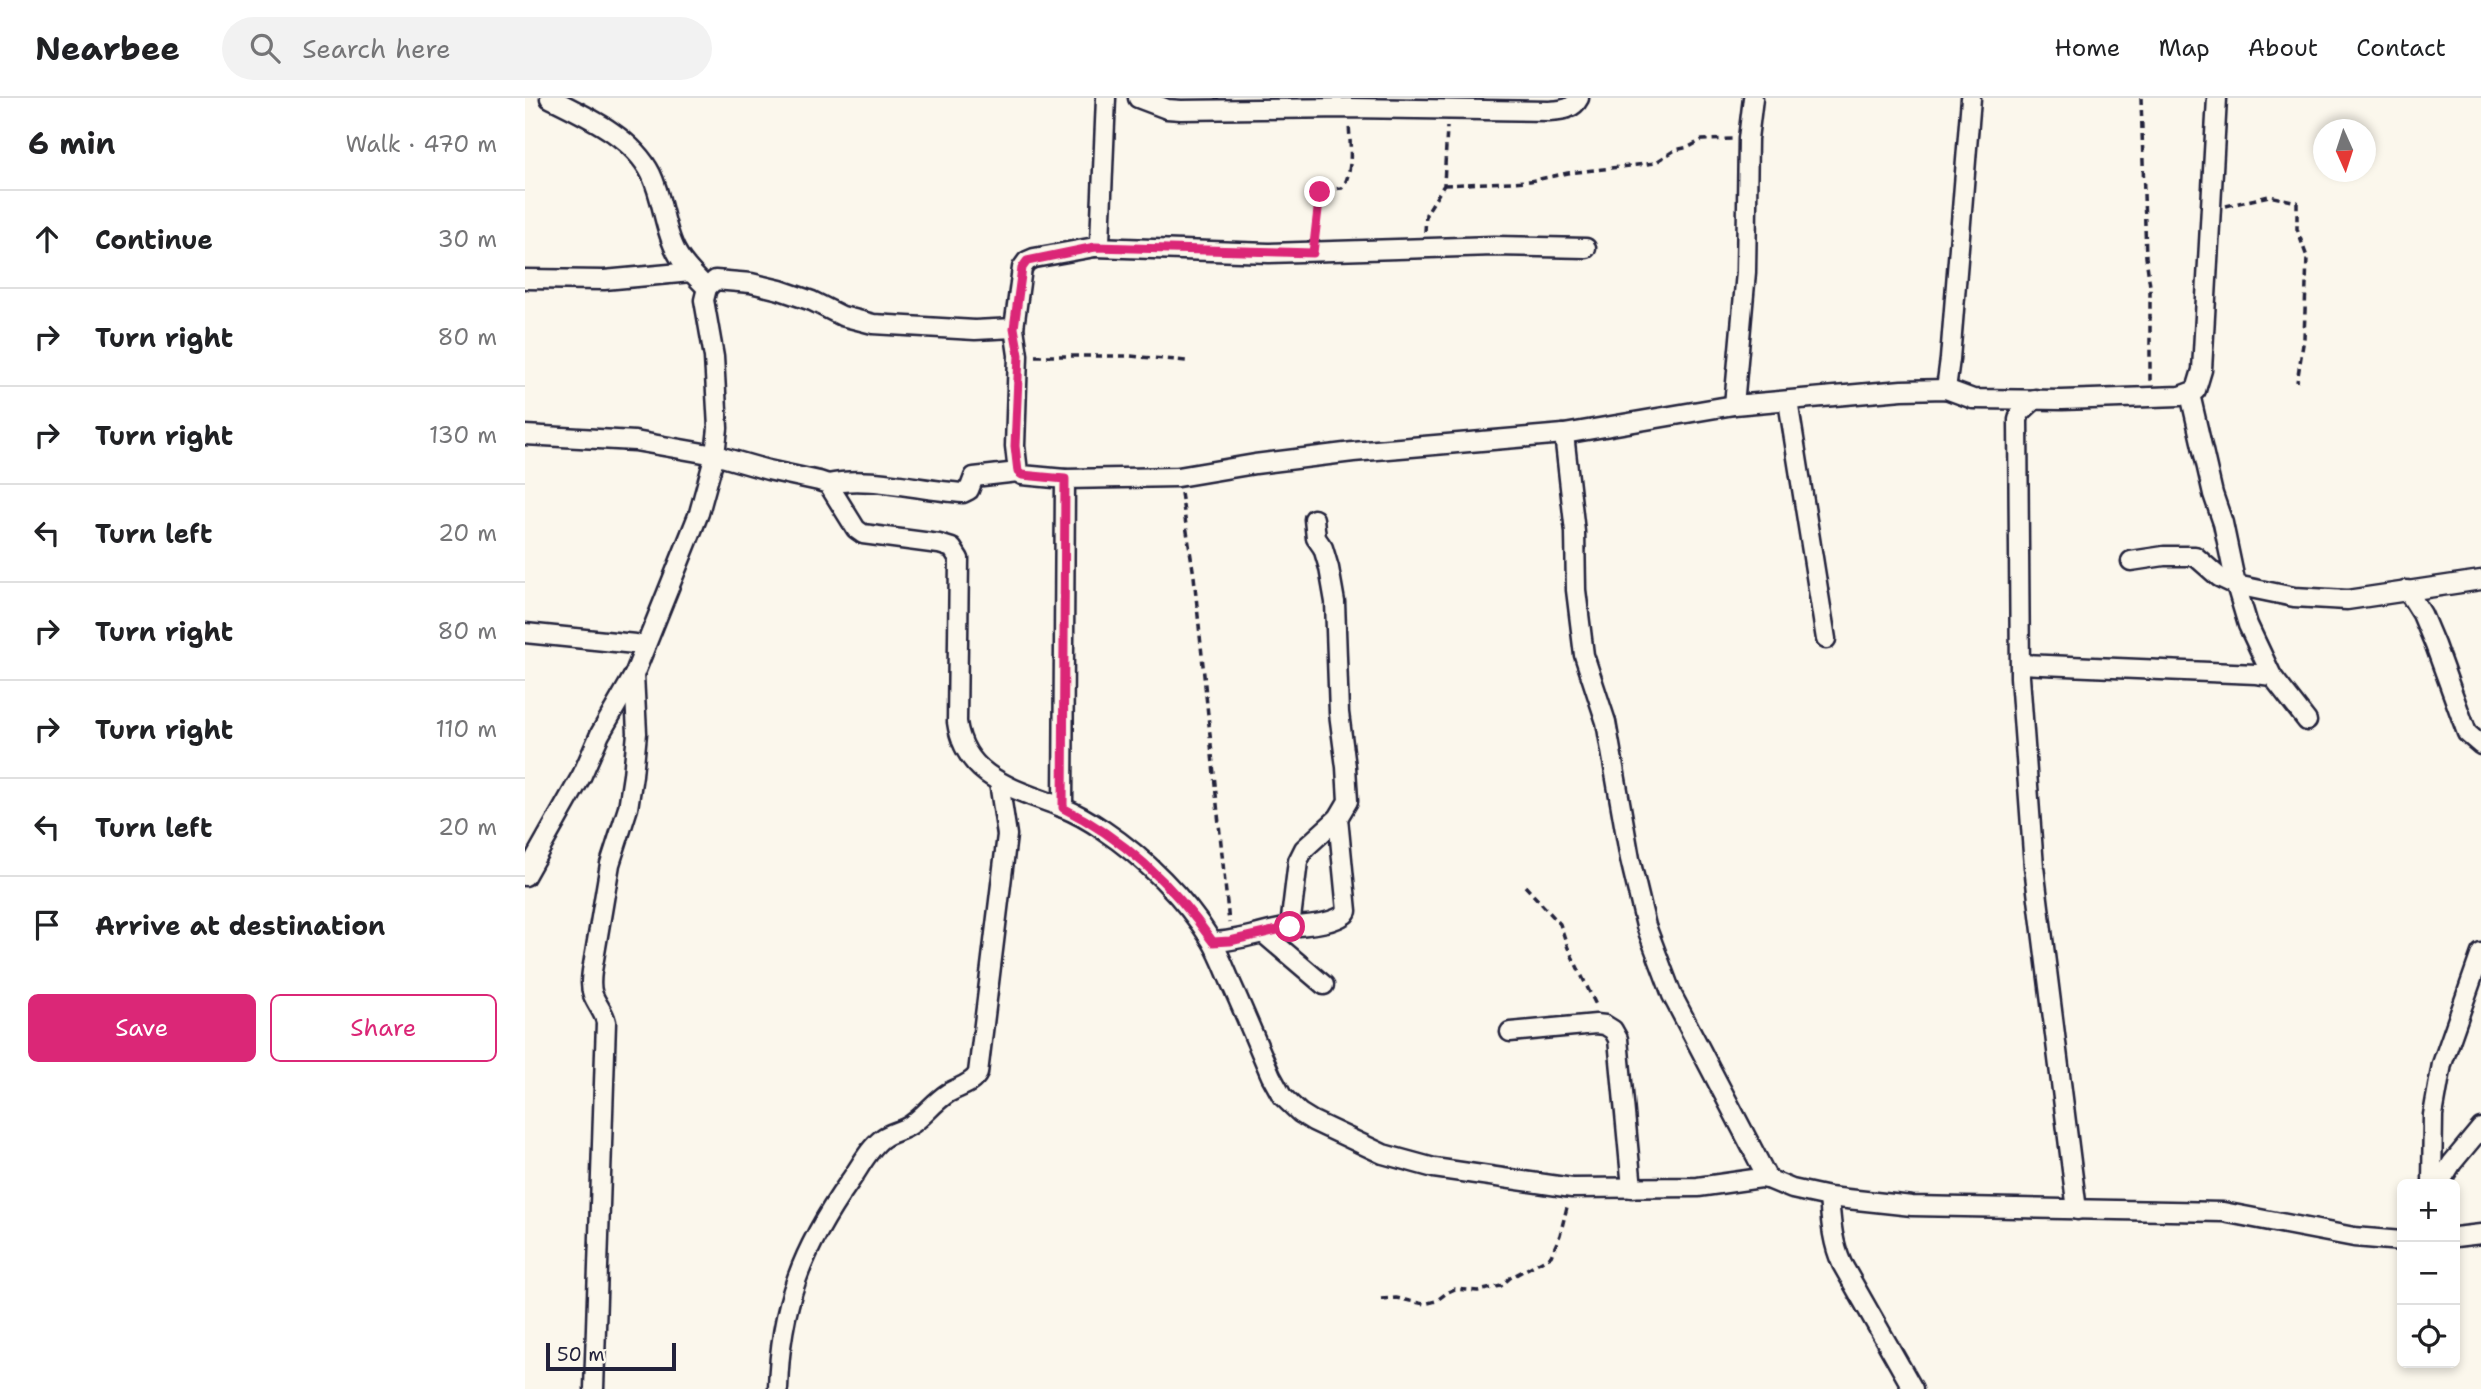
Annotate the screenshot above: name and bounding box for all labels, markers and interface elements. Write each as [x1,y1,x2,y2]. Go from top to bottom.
search box [222,17,712,80]
text: Nearbee [35,26,180,71]
icon: search [246,29,284,67]
text: Search here [302,31,451,66]
text: Home [2054,32,2120,64]
text: Map [2158,32,2210,64]
text: About [2248,32,2318,64]
text: Contact [2356,32,2446,64]
north arrow [2313,119,2376,182]
text: 6 min [28,123,115,164]
text: Walk · 470 m [345,129,497,159]
route end [1304,176,1335,207]
icon: ahead [28,220,66,258]
text: Continue [95,222,213,257]
text: 30 m [438,224,497,254]
icon: right [28,318,66,356]
text: Turn right [95,320,233,355]
text: 80 m [438,322,497,352]
icon: right [28,416,66,454]
text: Turn right [95,418,233,453]
text: 130 m [429,420,497,450]
icon: left [28,514,66,552]
text: Turn left [95,516,212,551]
text: 20 m [438,518,497,548]
icon: right [28,612,66,650]
text: Turn right [95,614,233,649]
text: 80 m [438,616,497,646]
icon: right [28,710,66,748]
text: Turn right [95,712,233,747]
text: 110 m [435,714,497,744]
icon: left [28,808,66,846]
text: Turn left [95,810,212,845]
text: 20 m [438,812,497,842]
icon: arrive [28,906,66,944]
text: Arrive at destination [95,908,385,943]
route start [1274,911,1305,942]
button: Save [28,994,256,1062]
button: Share [270,994,497,1062]
map controls [2397,1179,2460,1368]
button: + [2397,1179,2460,1242]
button: − [2397,1242,2460,1305]
button: locate [2397,1305,2460,1368]
scale bar [546,1340,675,1372]
text: 50 m [557,1342,605,1367]

